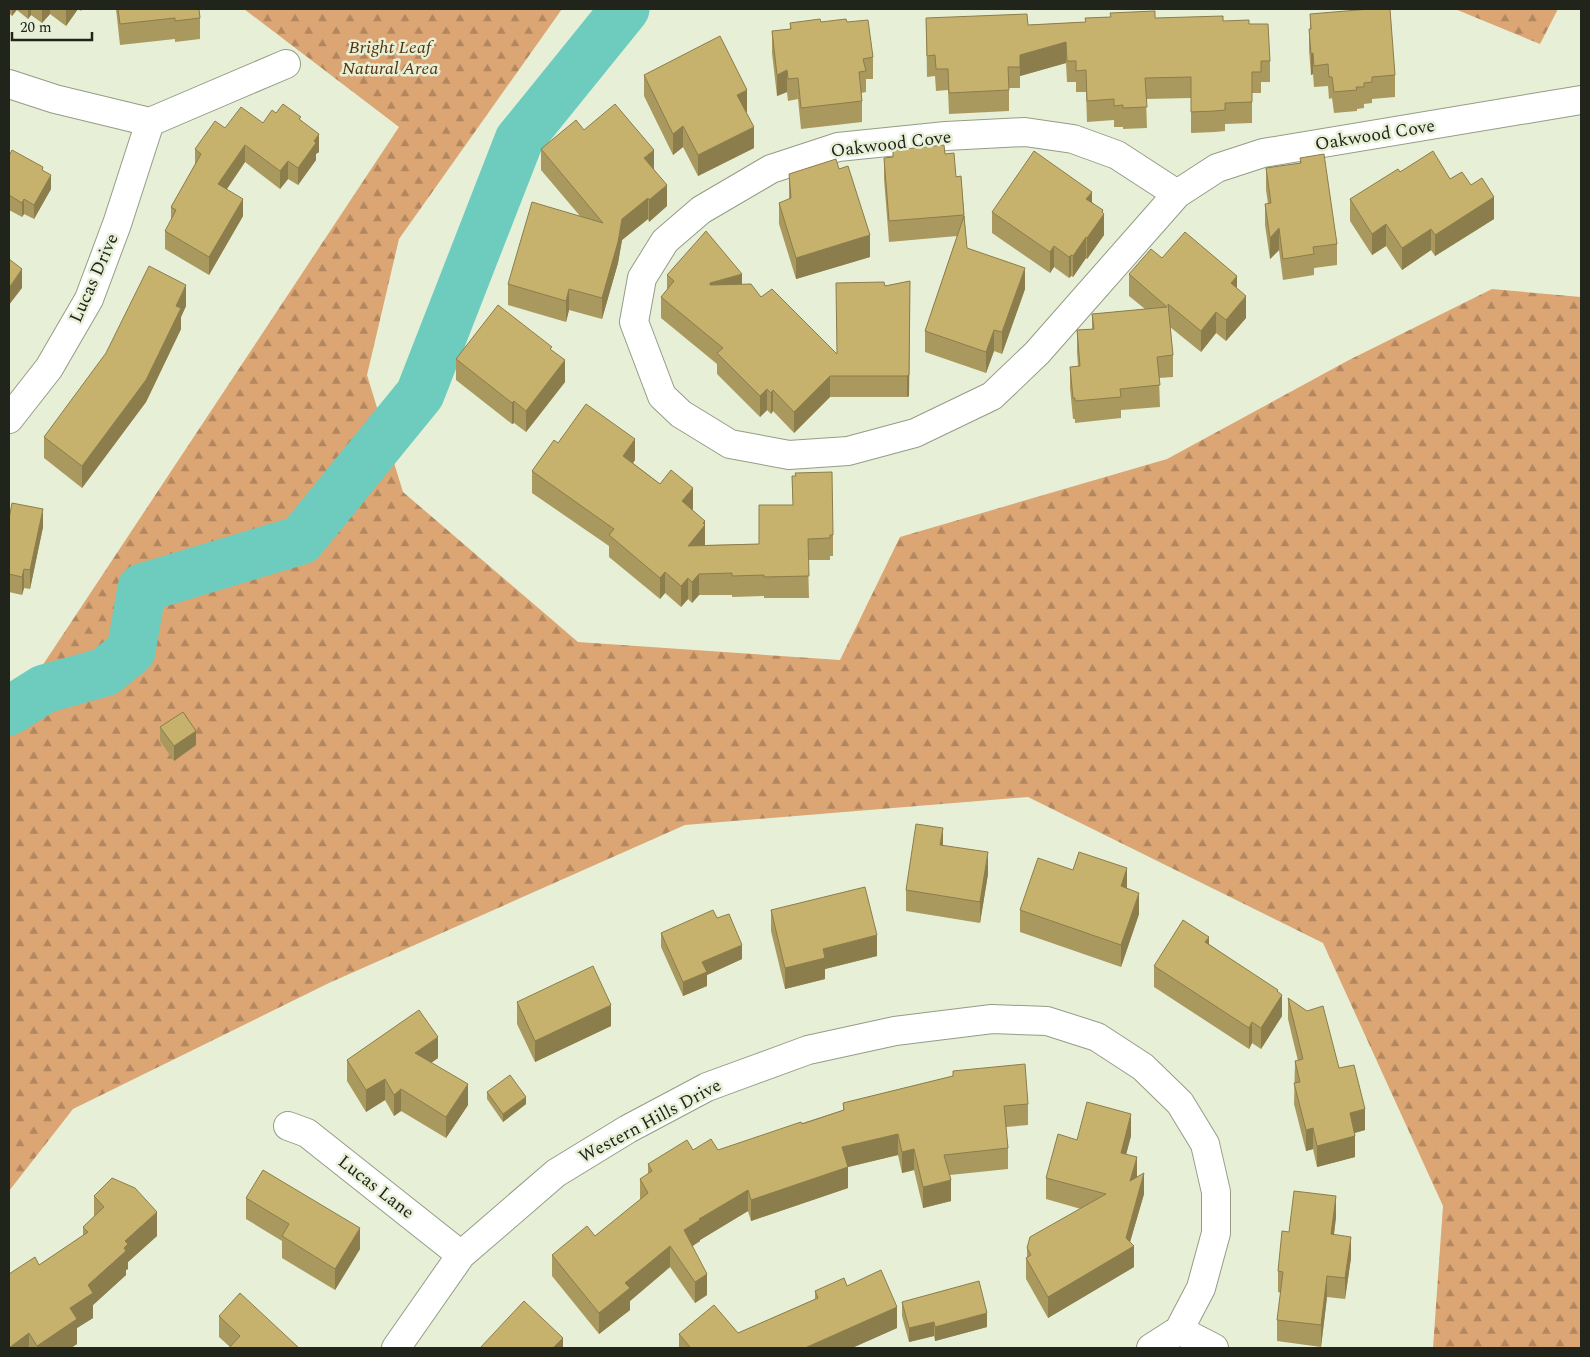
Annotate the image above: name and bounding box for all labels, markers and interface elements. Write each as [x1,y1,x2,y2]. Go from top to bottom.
scale bar [12,10,92,42]
text: 20 m [20,16,52,39]
park label: Bright Leaf Natural Area [342,34,438,82]
street label: Oakwood Cove [1313,112,1437,158]
street label: Oakwood Cove [829,123,953,165]
street label: Lucas Drive [62,229,126,327]
street label: Western Hills Drive [574,1072,726,1170]
street label: Lucas Lane [332,1148,420,1226]

